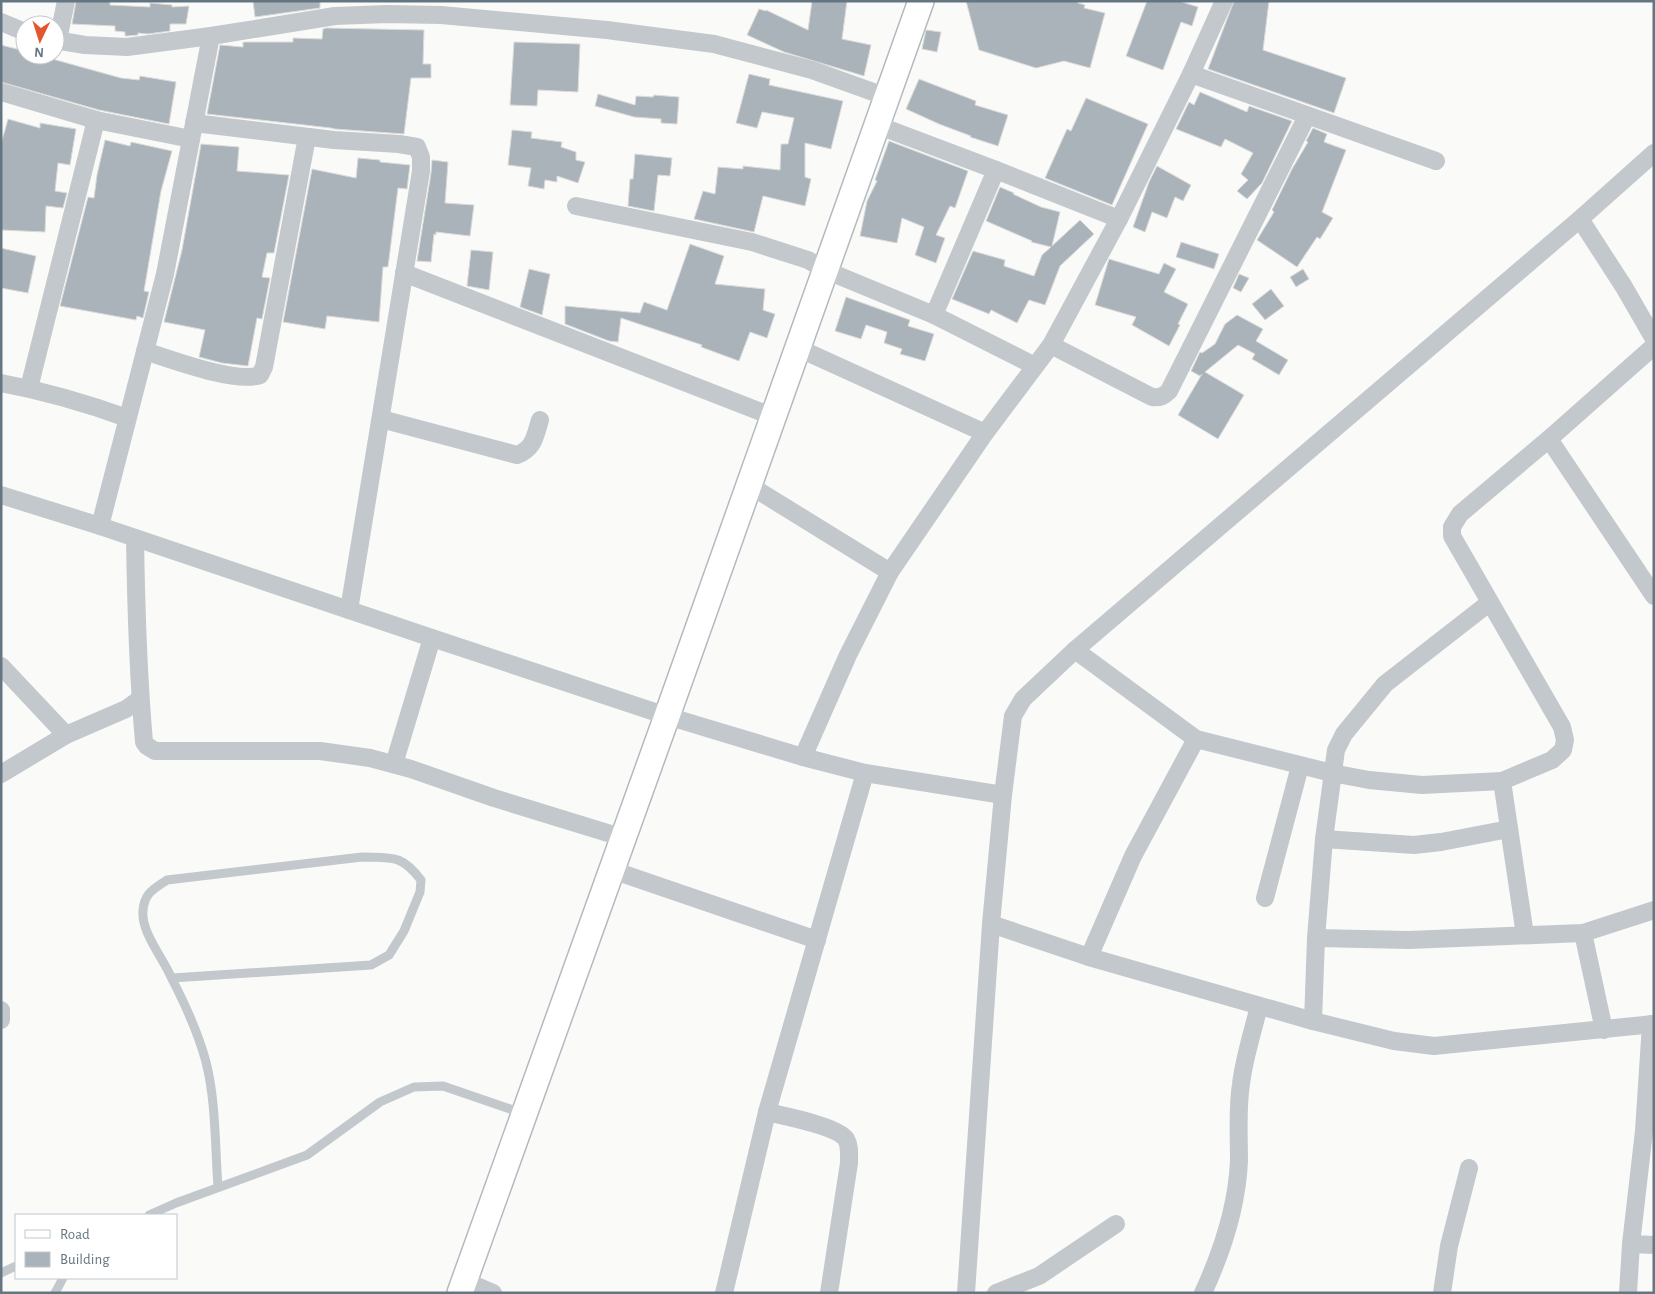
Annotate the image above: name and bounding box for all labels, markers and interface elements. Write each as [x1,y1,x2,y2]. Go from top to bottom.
north arrow [15,15,65,65]
text: N [34,45,45,59]
legend [15,1214,178,1279]
text: Road [60,1227,90,1242]
text: Building [60,1252,110,1267]

